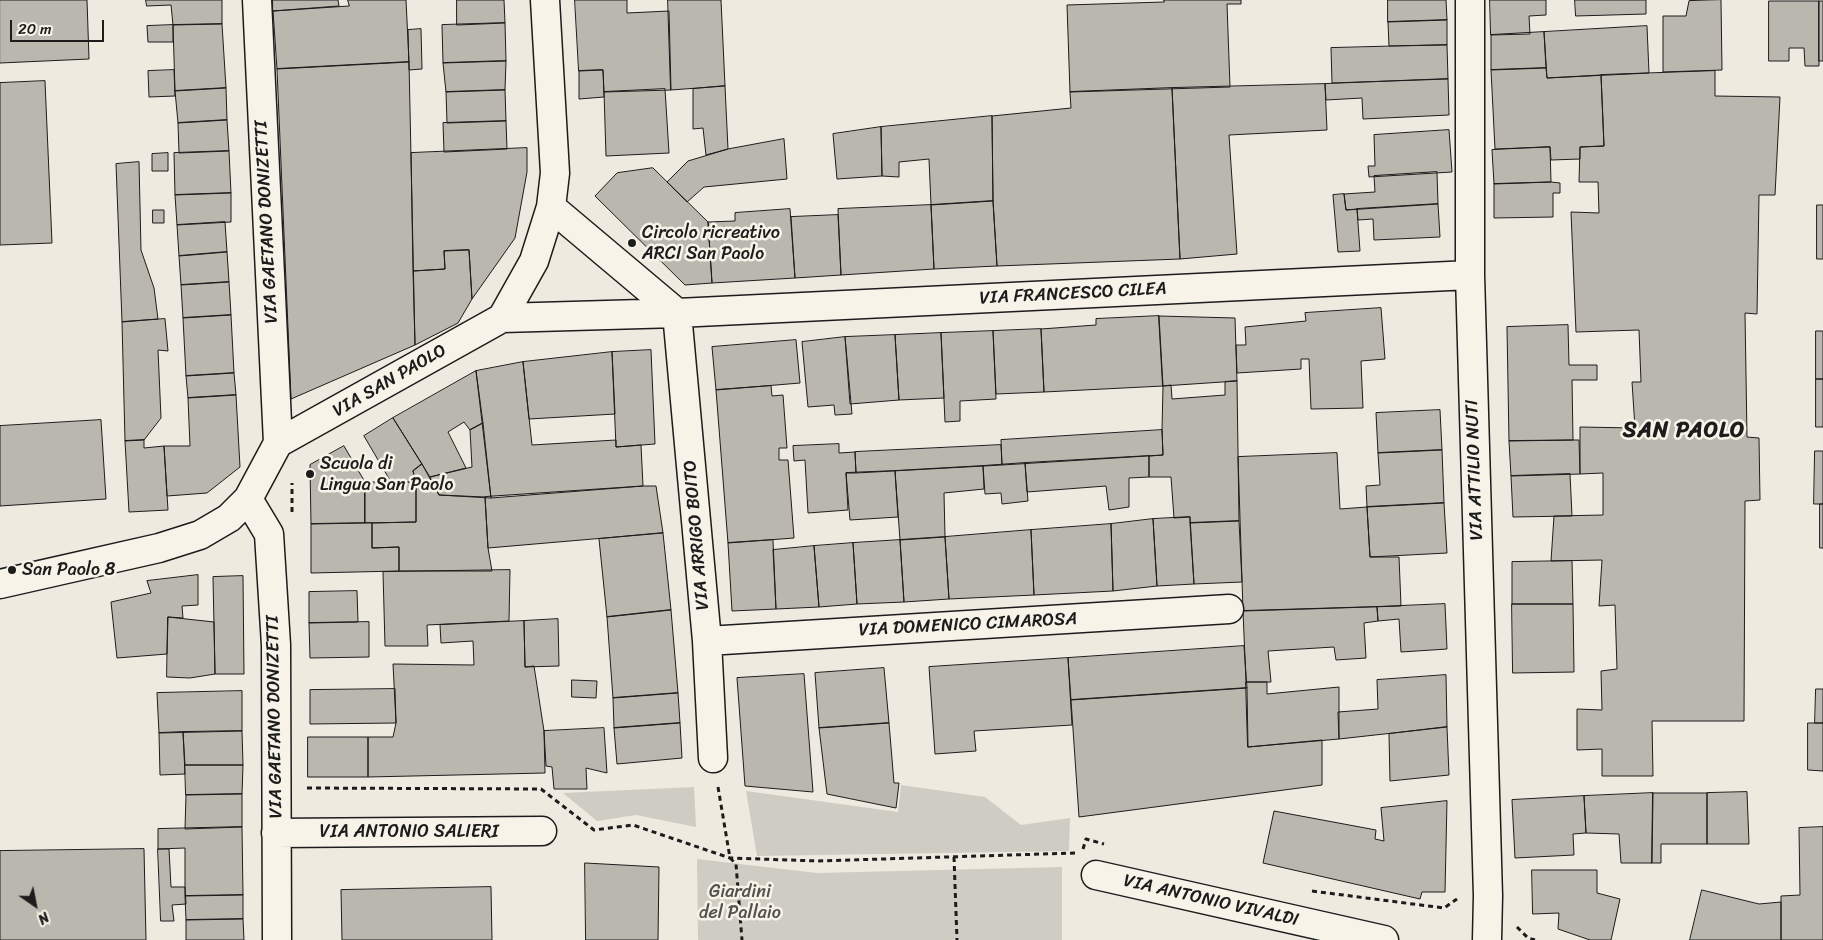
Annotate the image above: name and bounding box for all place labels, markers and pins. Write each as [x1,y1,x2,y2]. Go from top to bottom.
place label: Circolo ricreativo ARCI San Paolo [642,222,780,264]
marker: Circolo ricreativo ARCI San Paolo [626,237,638,249]
place label: Scuola di Lingua San Paolo [320,453,453,496]
marker: Scuola di Lingua San Paolo [304,468,316,480]
place label: San Paolo 8 [22,559,115,581]
marker: San Paolo 8 [6,564,18,576]

